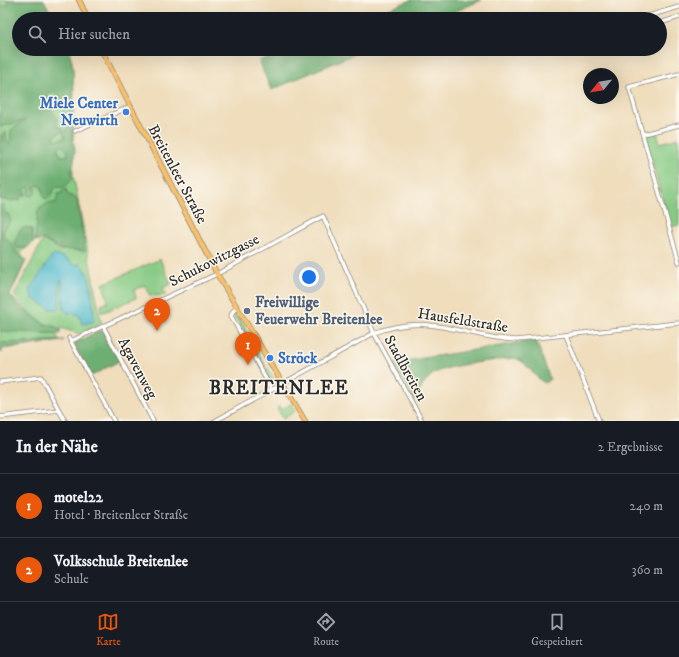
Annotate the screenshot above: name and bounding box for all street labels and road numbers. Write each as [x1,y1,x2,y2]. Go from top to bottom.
street label: Breitenleer Straße [143,121,212,227]
street label: Schukowitzgasse [166,230,262,291]
street label: Hausfeldstraße [416,304,509,337]
street label: Stadlbreiten [380,332,432,405]
street label: Agavenweg [113,334,162,403]

